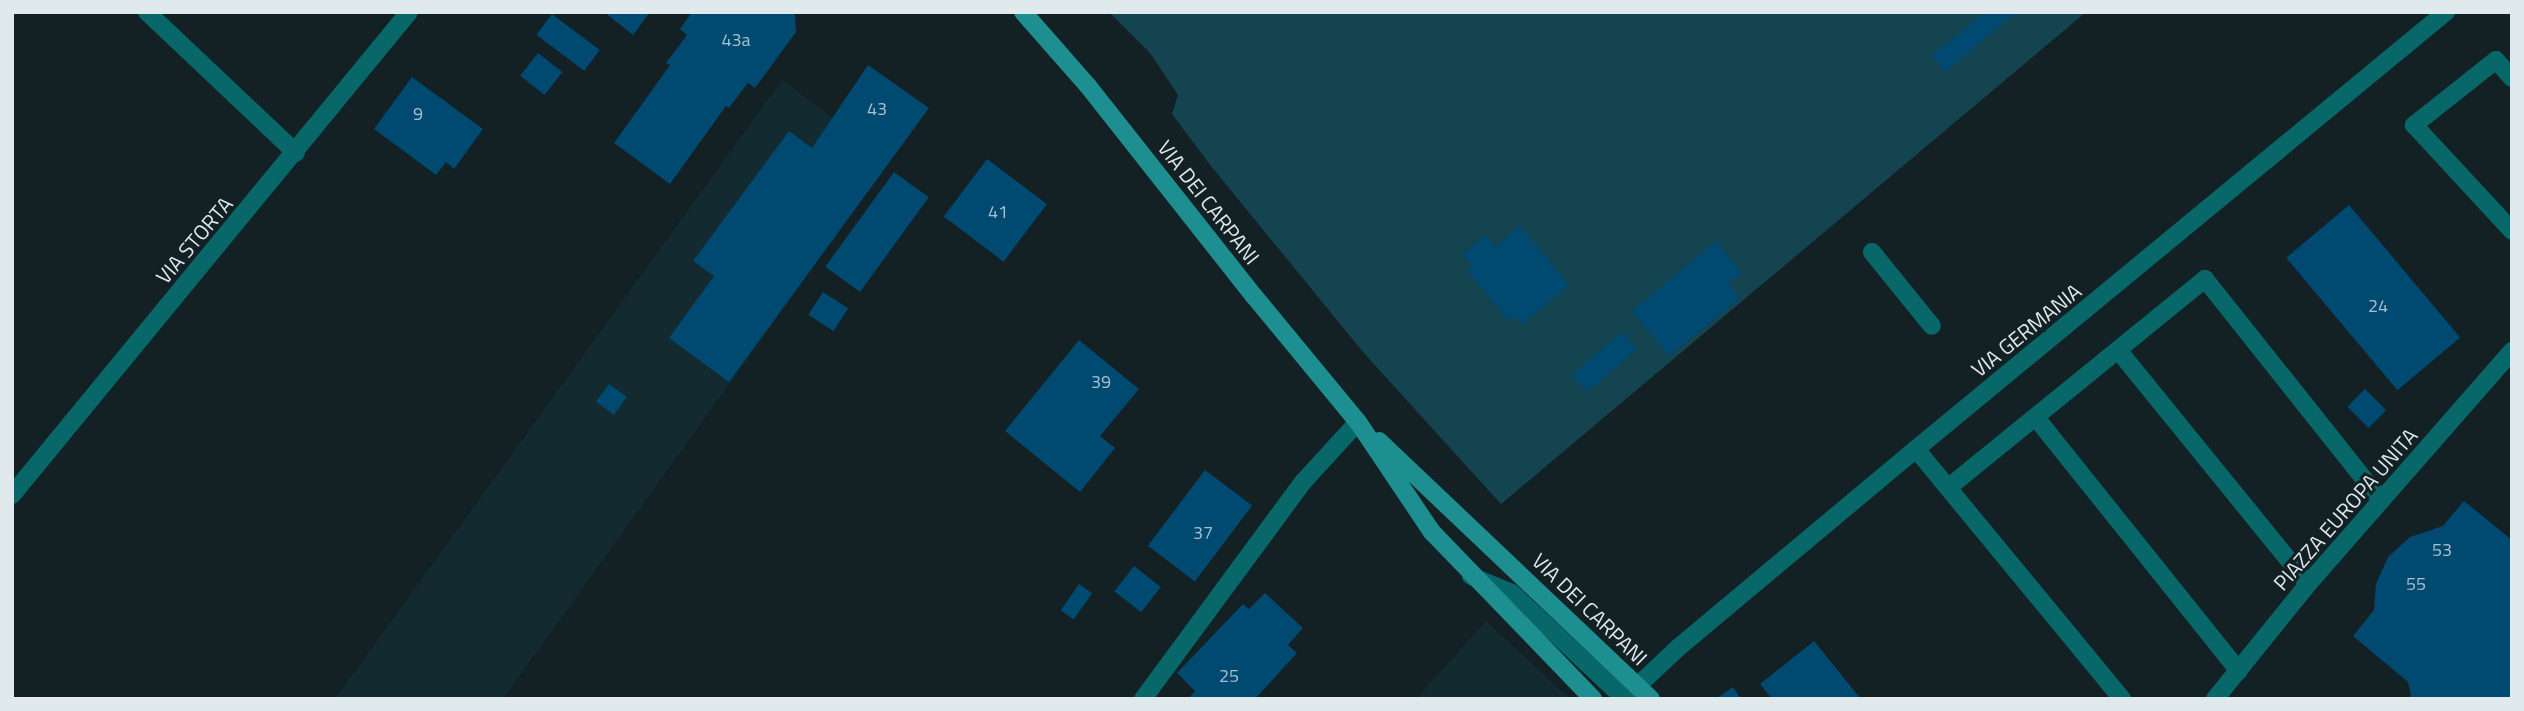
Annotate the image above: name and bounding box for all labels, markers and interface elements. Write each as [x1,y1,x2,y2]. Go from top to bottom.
house number: 43a [721,29,751,51]
house number: 43 [867,98,887,120]
house number: 9 [413,103,423,125]
street label: VIA DEI CARPANI [1153,135,1265,269]
street label: VIA STORTA [150,191,238,289]
house number: 41 [988,201,1008,223]
street label: VIA GERMANIA [1966,278,2086,382]
house number: 24 [2368,295,2388,317]
house number: 39 [1091,371,1111,393]
street label: PIAZZA EUROPA UNITA [2268,423,2422,595]
house number: 37 [1193,522,1213,544]
house number: 53 [2432,539,2452,561]
street label: VIA DEI CARPANI [1527,548,1653,670]
house number: 55 [2406,573,2426,595]
house number: 25 [1219,665,1239,687]

